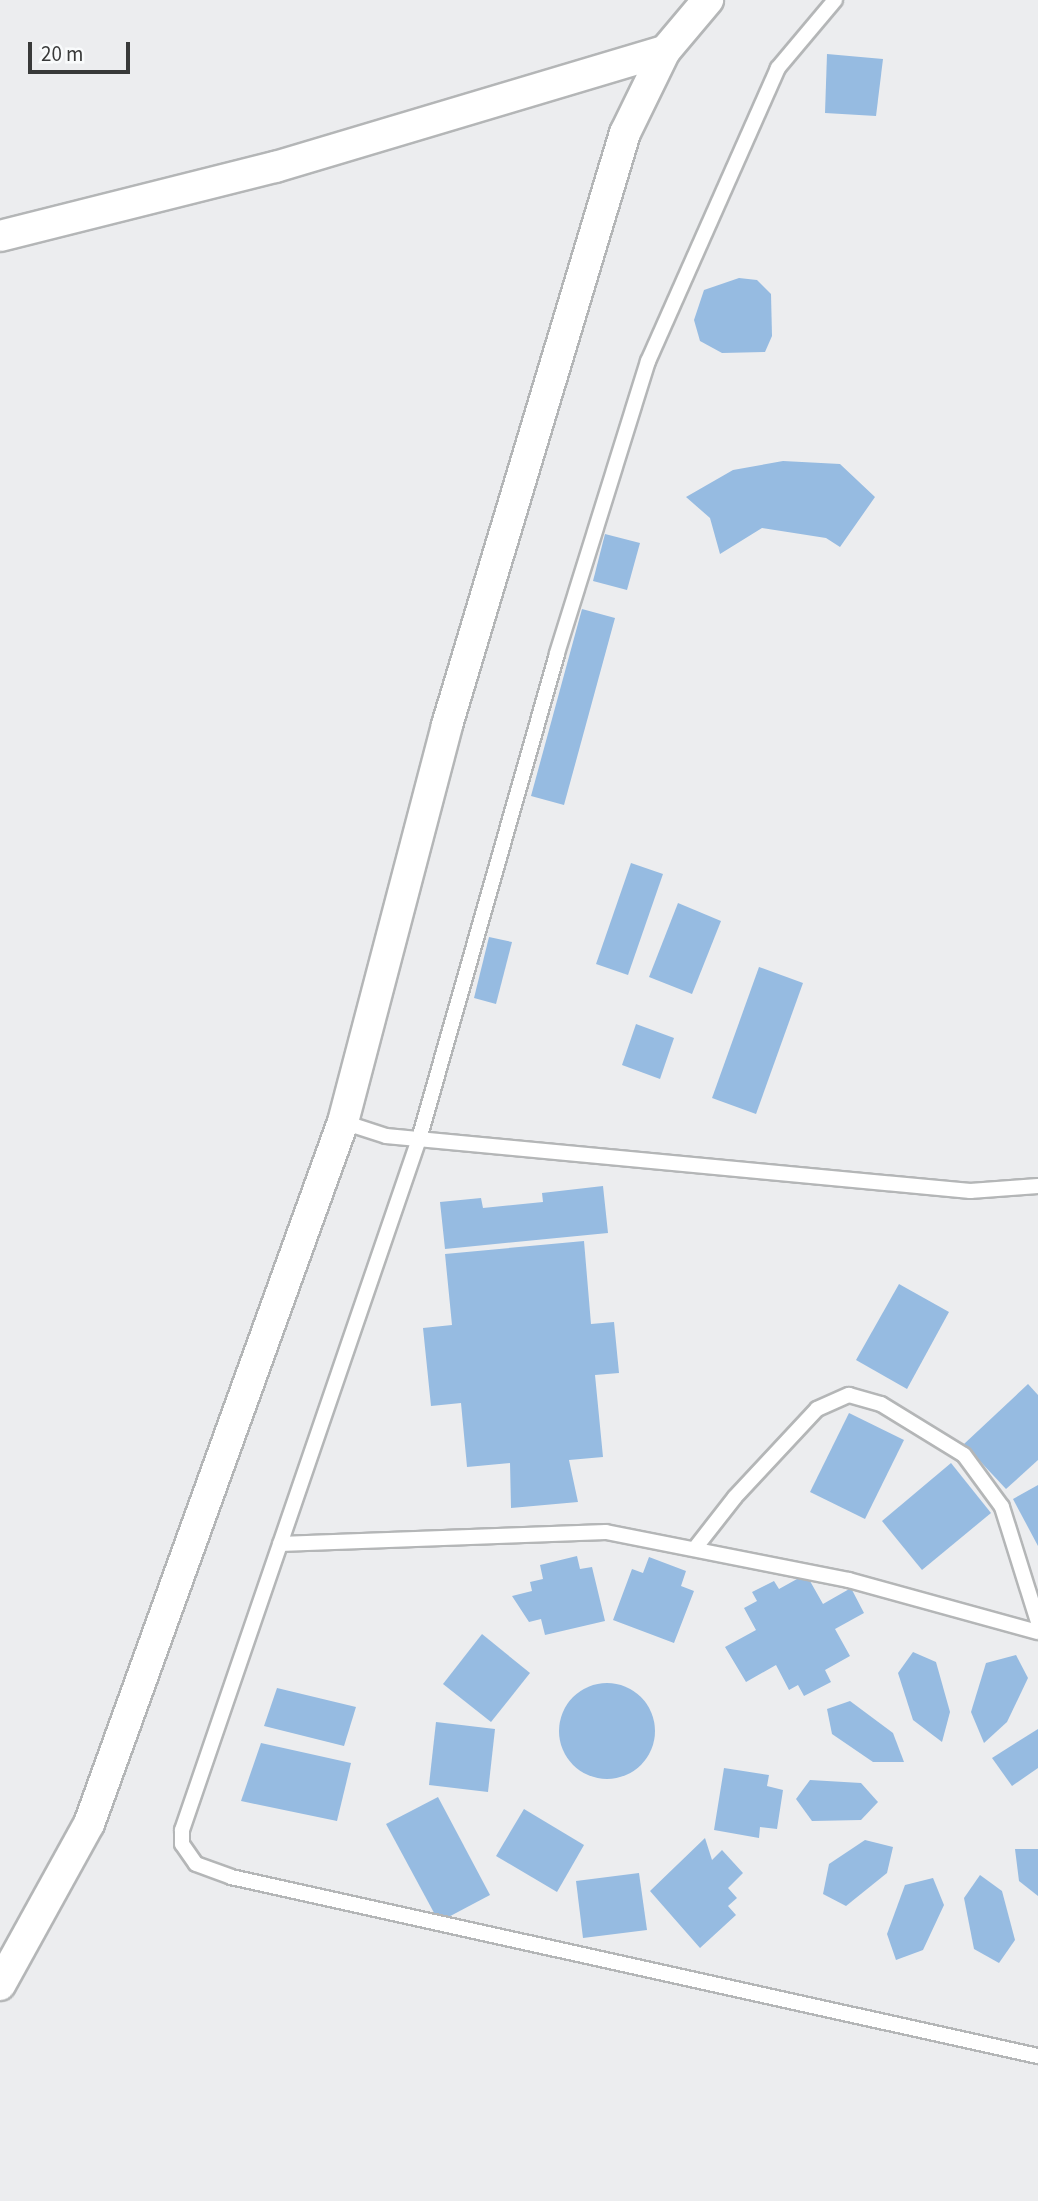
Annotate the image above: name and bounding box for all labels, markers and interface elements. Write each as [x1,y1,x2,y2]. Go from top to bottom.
scale bar [32,28,133,72]
text: 20 m [41,39,83,69]

